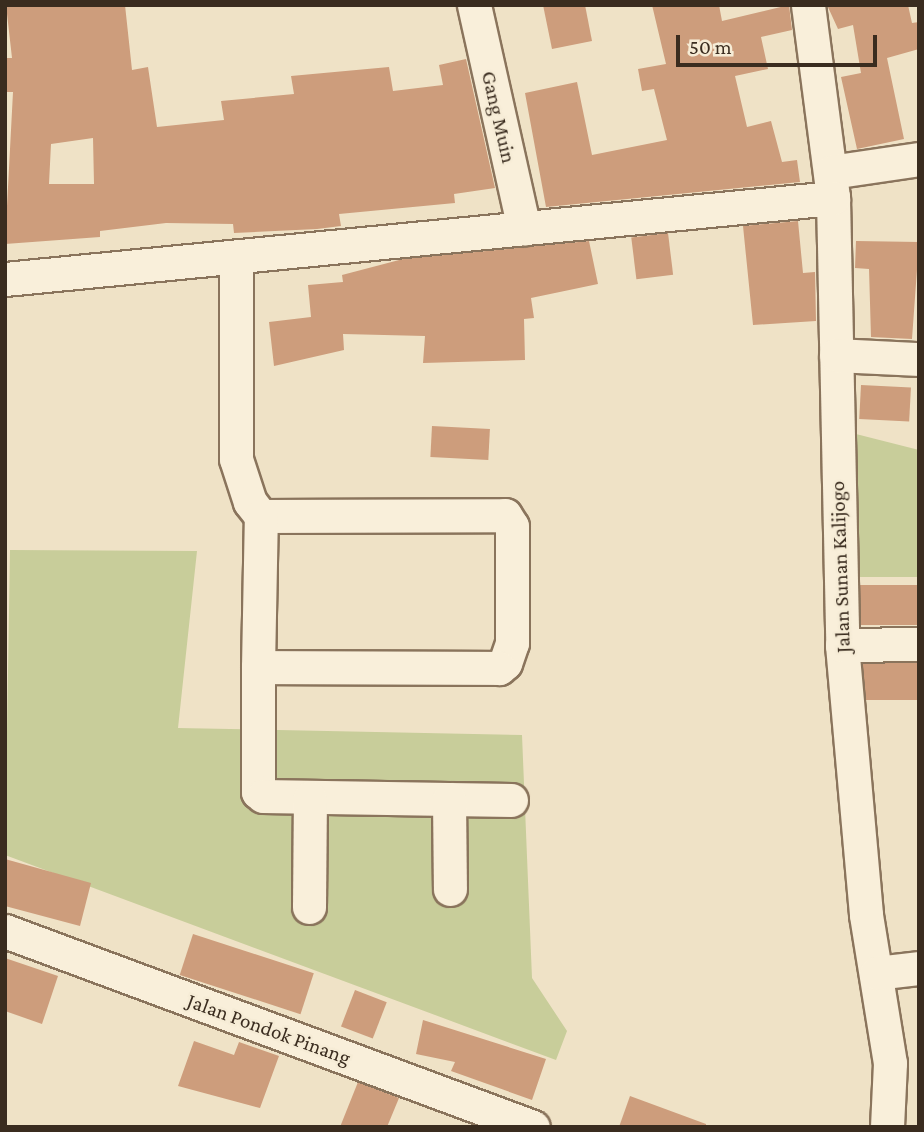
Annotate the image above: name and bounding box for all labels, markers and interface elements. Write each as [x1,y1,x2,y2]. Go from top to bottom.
scale bar [679,21,880,65]
text: 50 m [689,35,732,59]
street label: Gang Muin [476,69,522,165]
street label: Jalan Sunan Kalijogo [824,481,856,653]
street label: Jalan Pondok Pinang [184,988,354,1070]

